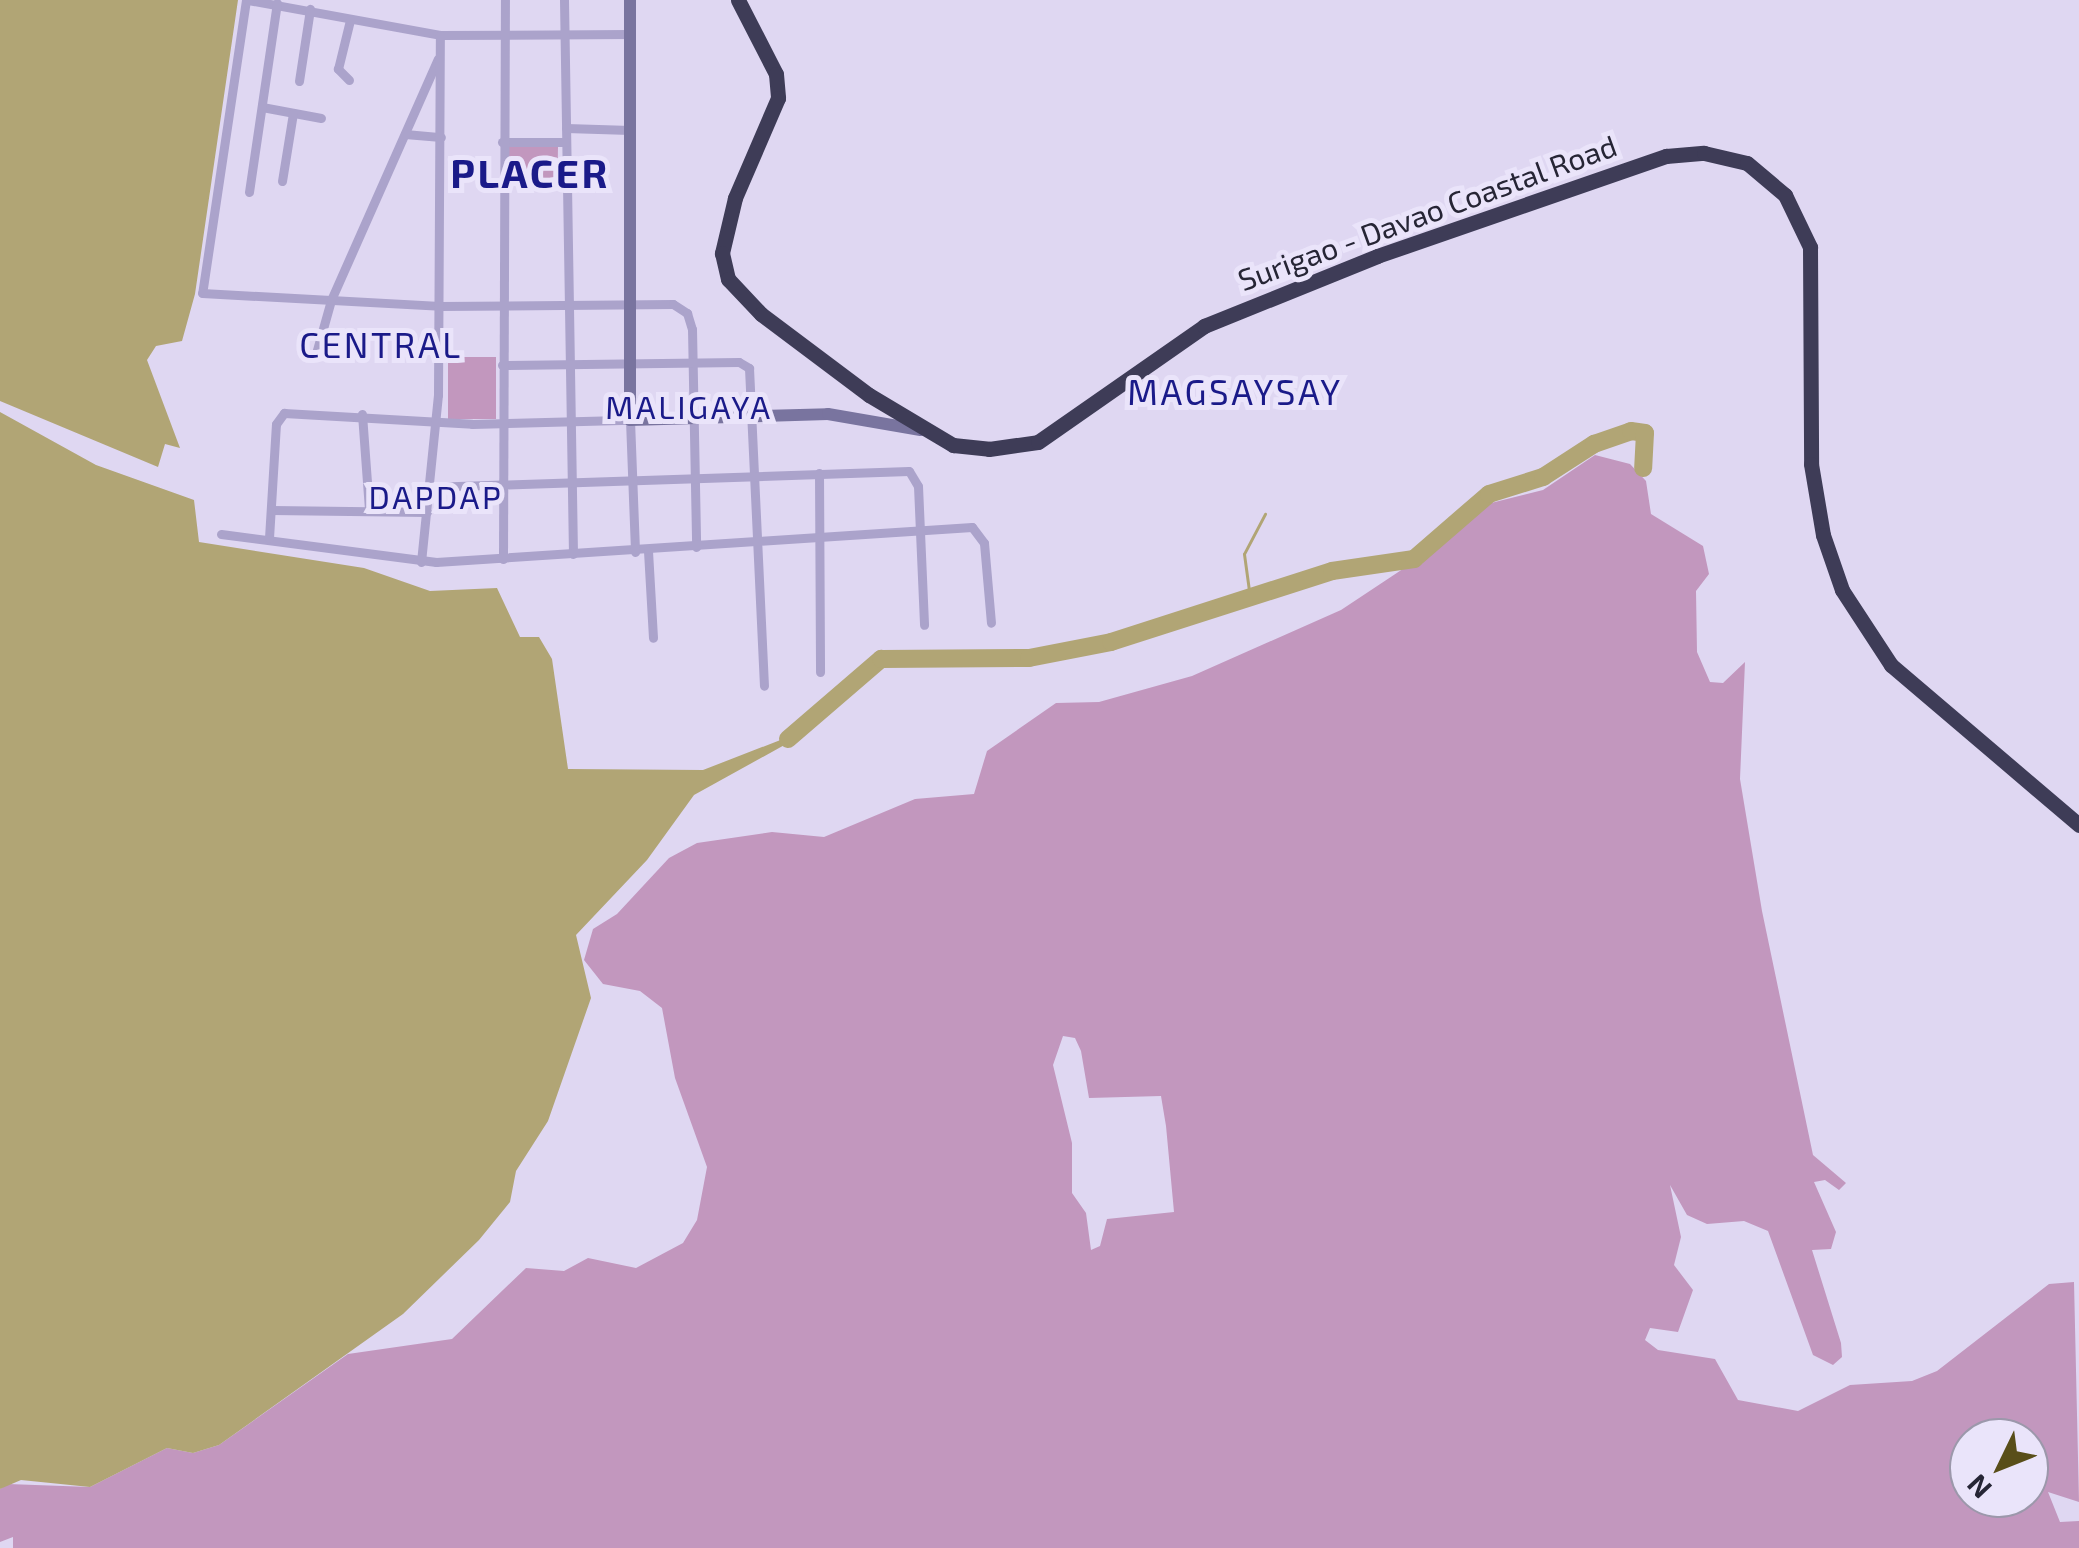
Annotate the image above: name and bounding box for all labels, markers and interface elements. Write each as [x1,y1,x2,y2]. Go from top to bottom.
street label: Surigao - Davao Coastal Road [1232,126,1622,298]
district label: PLACER [450,148,610,196]
district label: CENTRAL [299,323,463,365]
district label: MAGSAYSAY [1127,370,1343,412]
district label: MALIGAYA [605,387,773,425]
district label: DAPDAP [369,477,503,515]
north arrow [1949,1418,2049,1518]
text: N [1959,1468,1998,1506]

